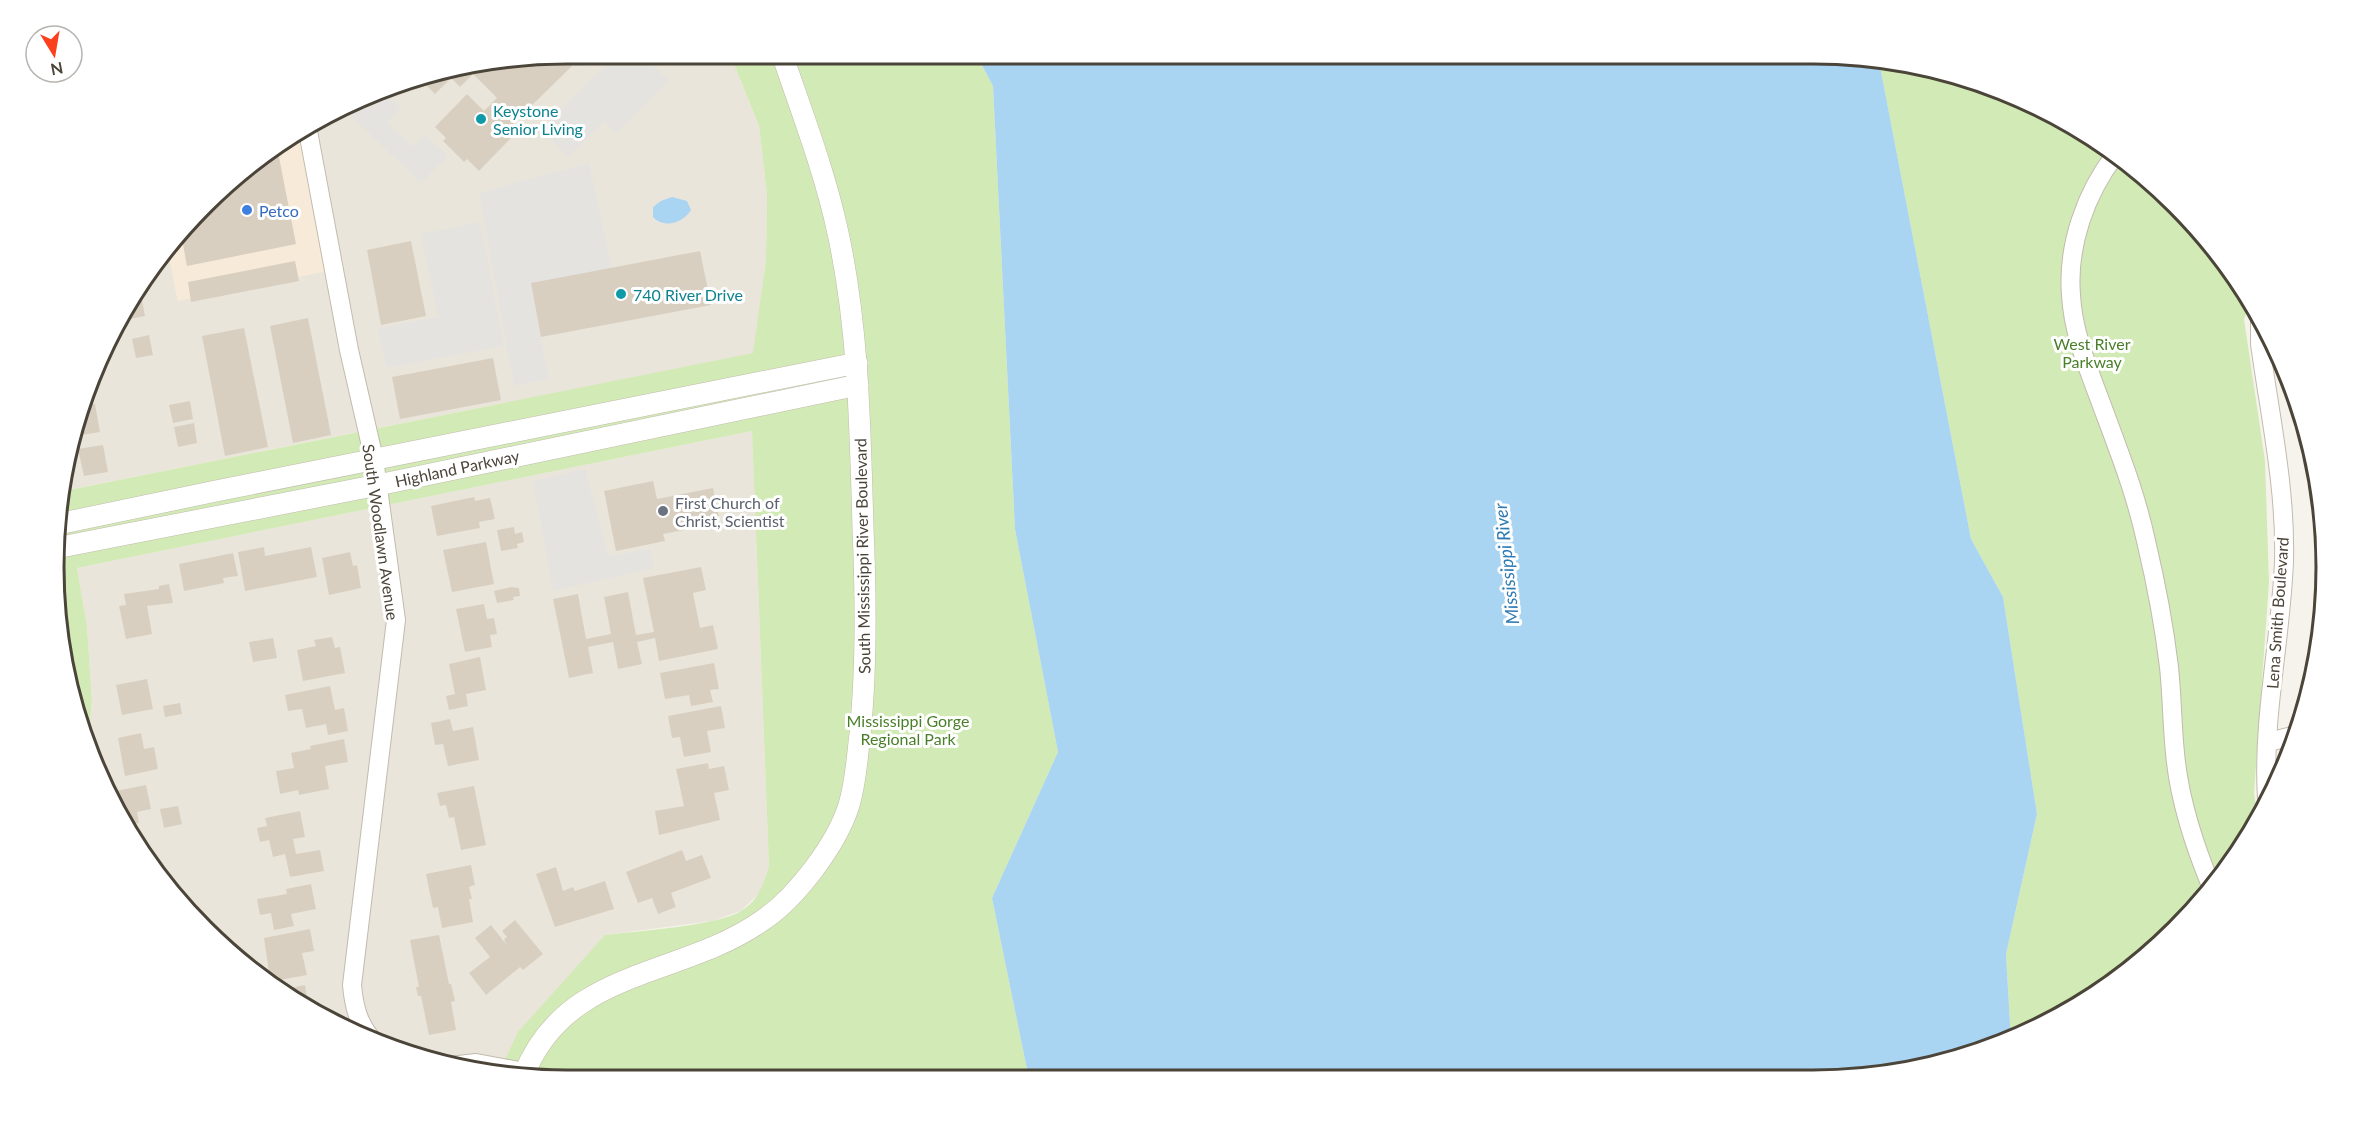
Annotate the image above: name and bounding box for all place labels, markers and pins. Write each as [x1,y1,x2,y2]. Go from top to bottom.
place label: Keystone Senior Living [493,101,583,138]
marker: Keystone Senior Living [474,112,488,126]
place label: Petco [259,201,299,220]
marker: Petco [240,203,254,217]
place label: 740 River Drive [633,285,743,304]
marker: 740 River Drive [614,287,628,301]
place label: First Church of Christ, Scientist [675,493,785,530]
marker: First Church of Christ, Scientist [656,504,670,518]

